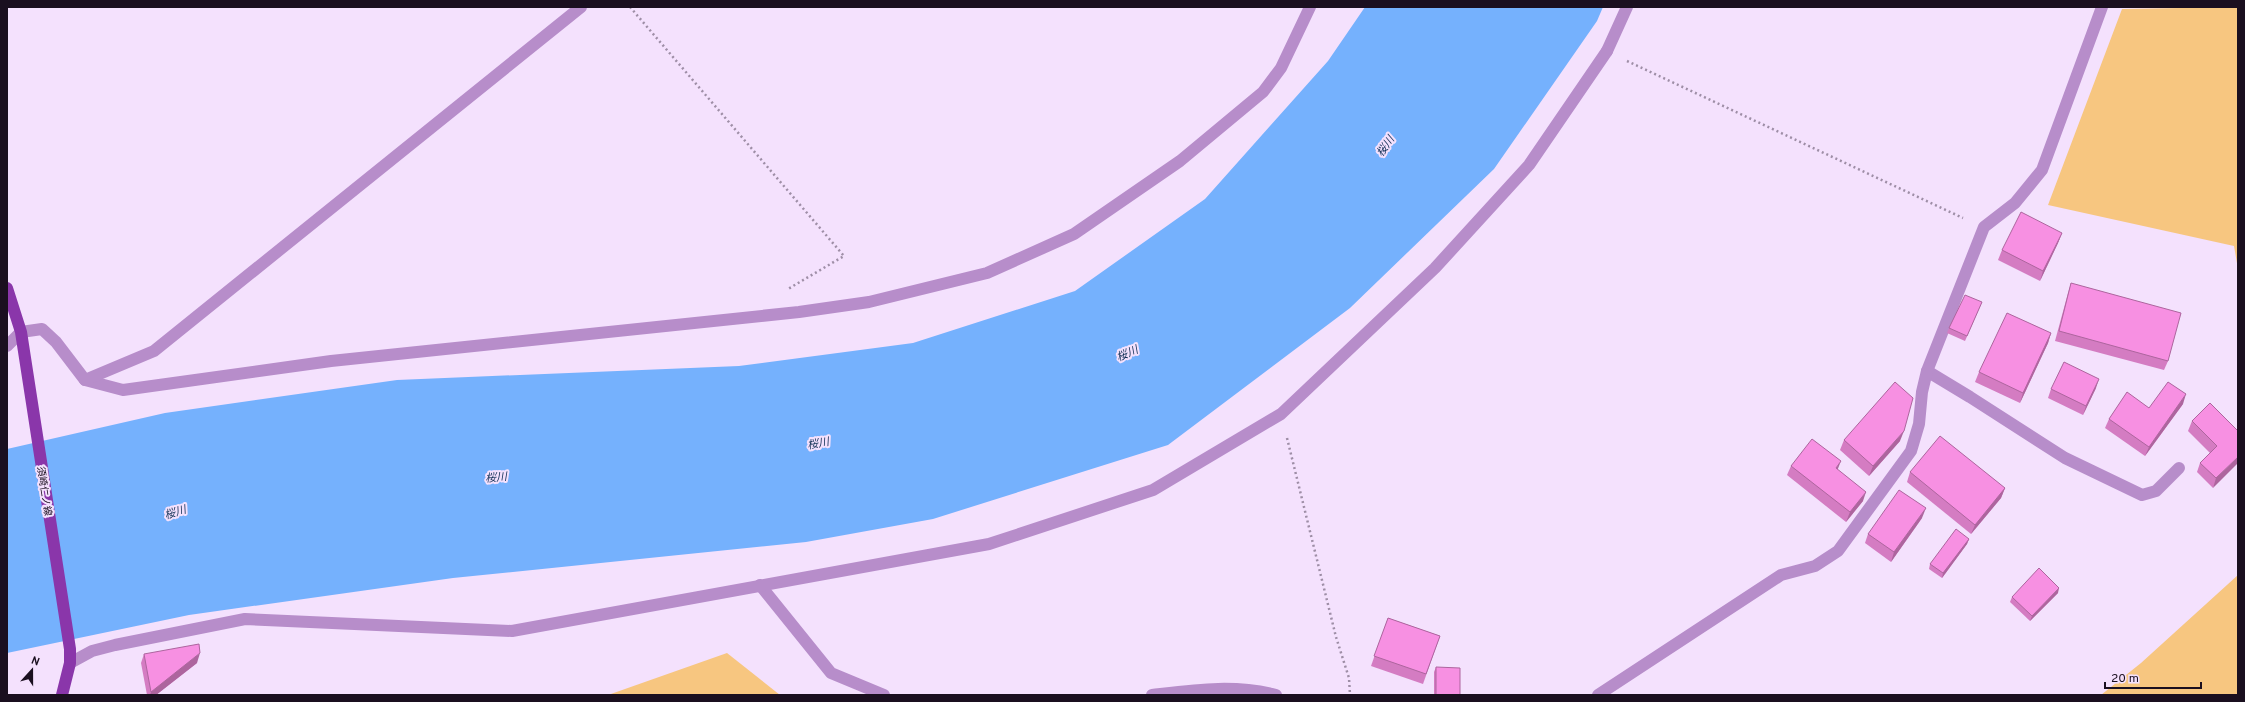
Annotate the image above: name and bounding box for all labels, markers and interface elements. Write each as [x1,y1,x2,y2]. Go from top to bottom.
water label: 桜川 [1374,133,1398,160]
water label: 桜川 [1115,343,1141,365]
water label: 桜川 [806,435,831,453]
street label: 須崎仁ノ線 [33,466,54,517]
water label: 桜川 [485,470,509,486]
water label: 桜川 [163,503,189,523]
north arrow [12,650,52,690]
text: N [29,654,41,670]
scale bar [2105,664,2201,690]
text: 20 m [2111,671,2139,687]

